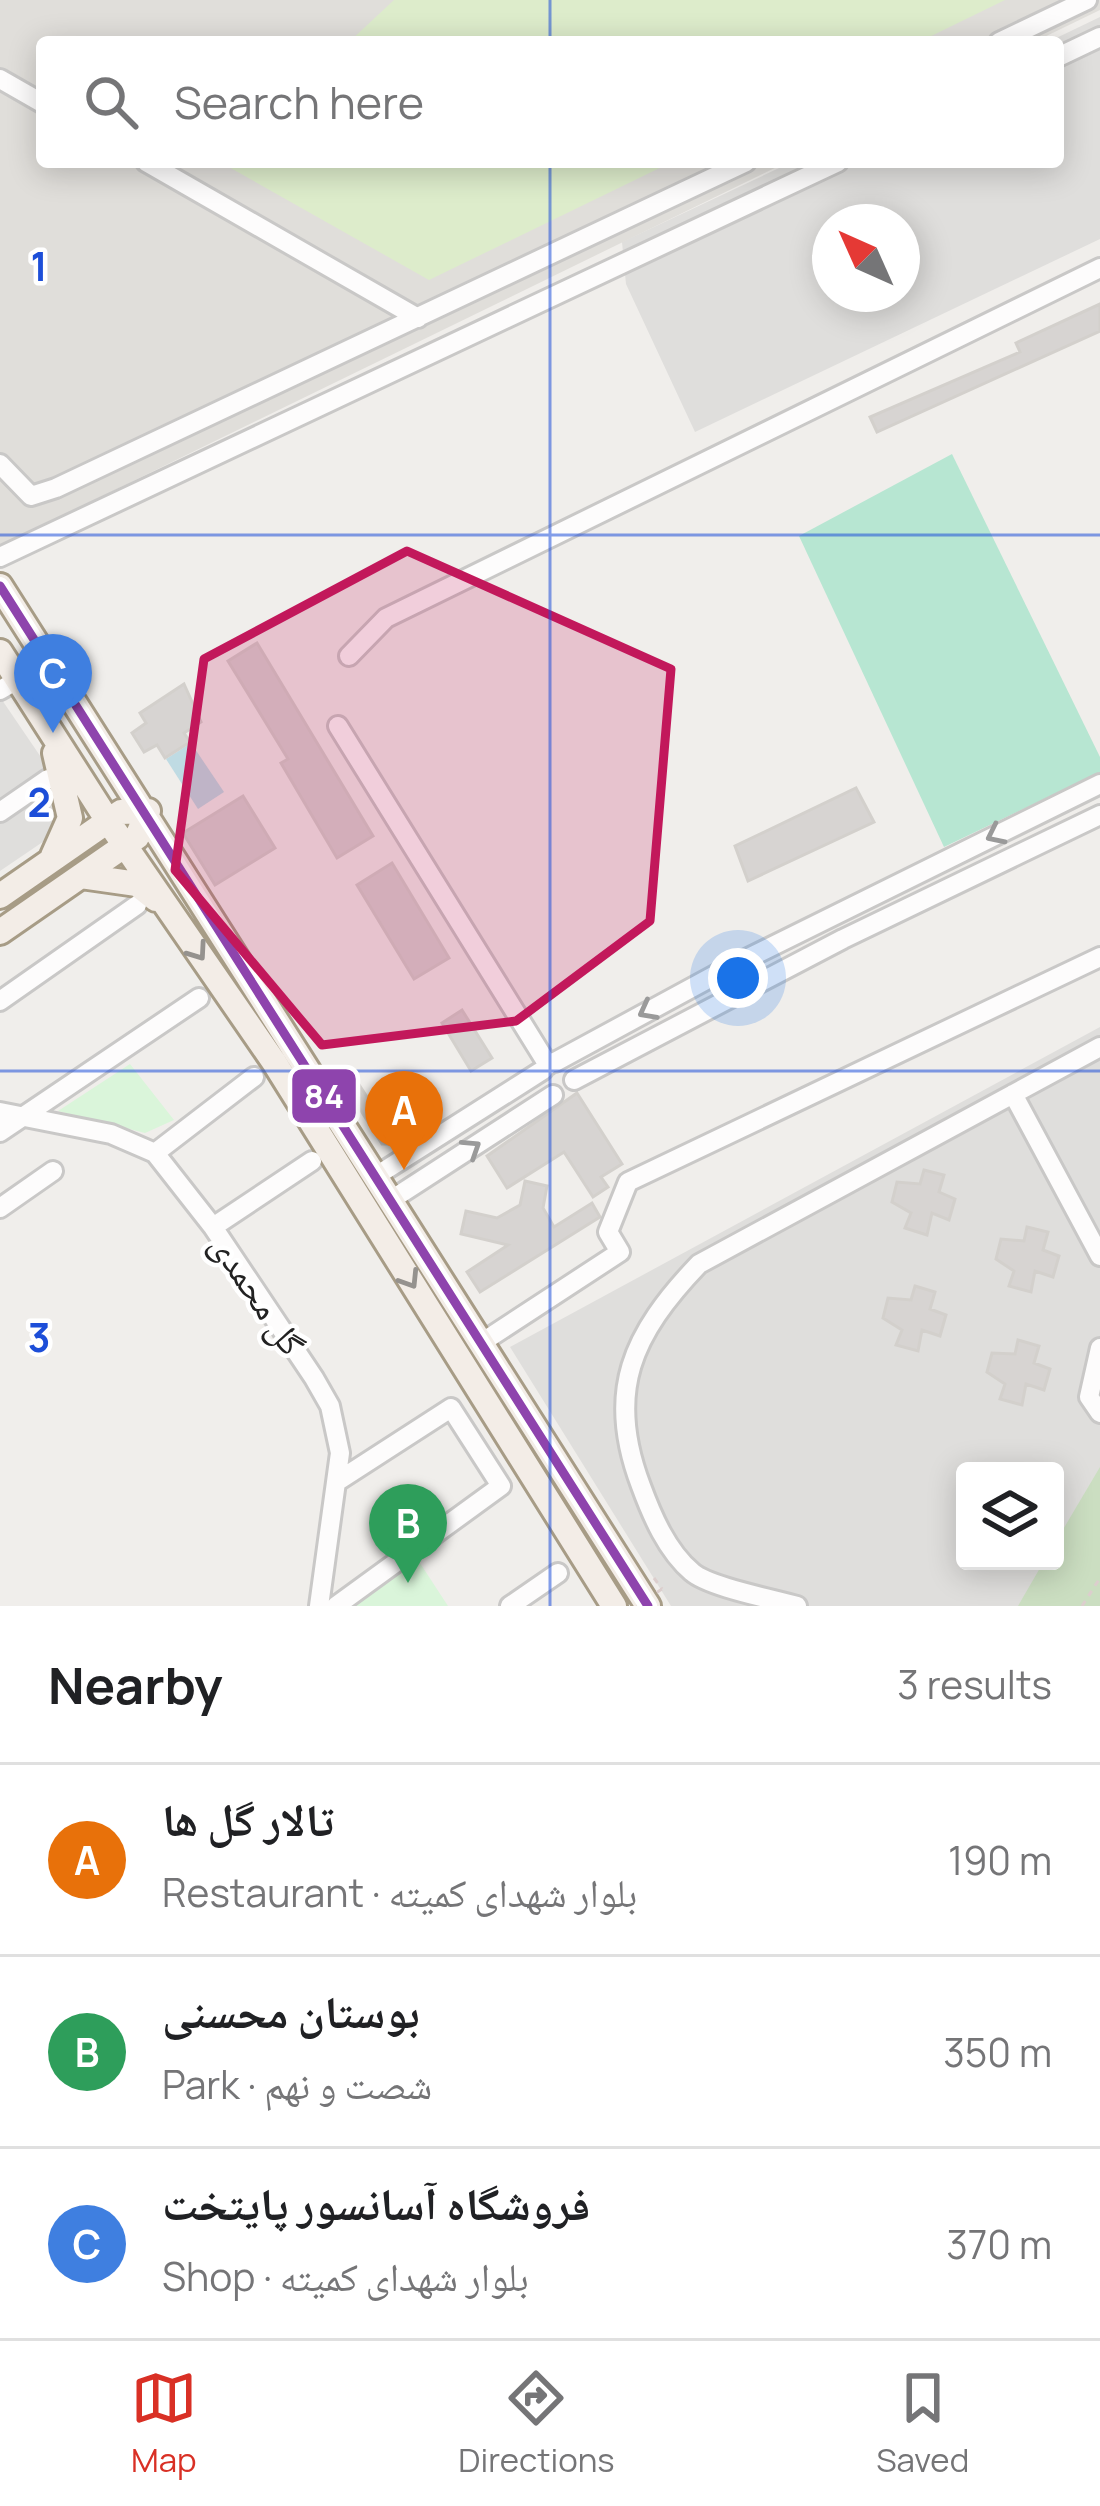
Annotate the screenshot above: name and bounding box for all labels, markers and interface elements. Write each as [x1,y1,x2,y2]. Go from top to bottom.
search box [36,36,1064,168]
icon: search [78,69,144,135]
text: Search here [174,71,424,133]
north arrow [812,204,920,312]
text: 1 [30,239,48,293]
pin: C [14,634,92,733]
text: 2 [27,775,51,829]
one-way arrow [986,821,1007,844]
one-way arrow [184,939,206,961]
your location [708,948,768,1008]
one-way arrow [638,997,659,1020]
line badge: 84 [290,1067,358,1125]
pin: A [365,1071,443,1170]
text: 84 [304,1073,344,1118]
one-way arrow [459,1140,481,1162]
street label: گل محمدی [200,1223,317,1365]
one-way arrow [396,1267,418,1289]
text: 3 [28,1310,50,1364]
map controls [956,1462,1064,1570]
button: layers [956,1462,1064,1570]
pin: B [369,1484,447,1583]
text: Nearby [48,1650,223,1719]
text: 3 results [897,1657,1052,1711]
text: تالار گل ها [162,1788,334,1850]
text: A [74,1833,100,1887]
text: 190 m [948,1833,1052,1887]
text: Restaurant · بلوار شهدای کمیته [162,1865,637,1919]
text: بوستان محسنی [162,1980,420,2042]
text: B [75,2025,99,2079]
text: 350 m [943,2025,1052,2079]
text: Park · شصت و نهم [162,2057,432,2111]
text: فروشگاه آسانسور پایتخت [162,2172,590,2234]
text: C [73,2217,101,2271]
text: 370 m [946,2217,1052,2271]
text: Shop · بلوار شهدای کمیته [162,2249,529,2303]
tab: Map [131,2365,197,2482]
tab: Directions [458,2365,615,2482]
tab: Saved [876,2365,969,2482]

